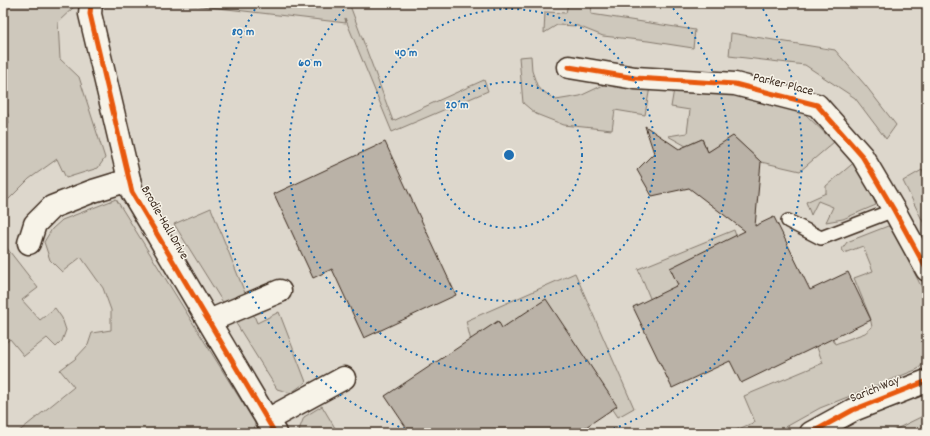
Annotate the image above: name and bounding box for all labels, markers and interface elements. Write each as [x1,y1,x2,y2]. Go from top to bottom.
text: 80 m [232,24,254,41]
text: 40 m [395,45,417,62]
text: 60 m [298,55,322,72]
street label: Parker Place [751,68,816,102]
text: 20 m [446,97,468,114]
centre of rings [502,148,516,162]
street label: Brodie-Hall Drive [135,183,193,264]
street label: Sarich Way [847,371,903,409]

